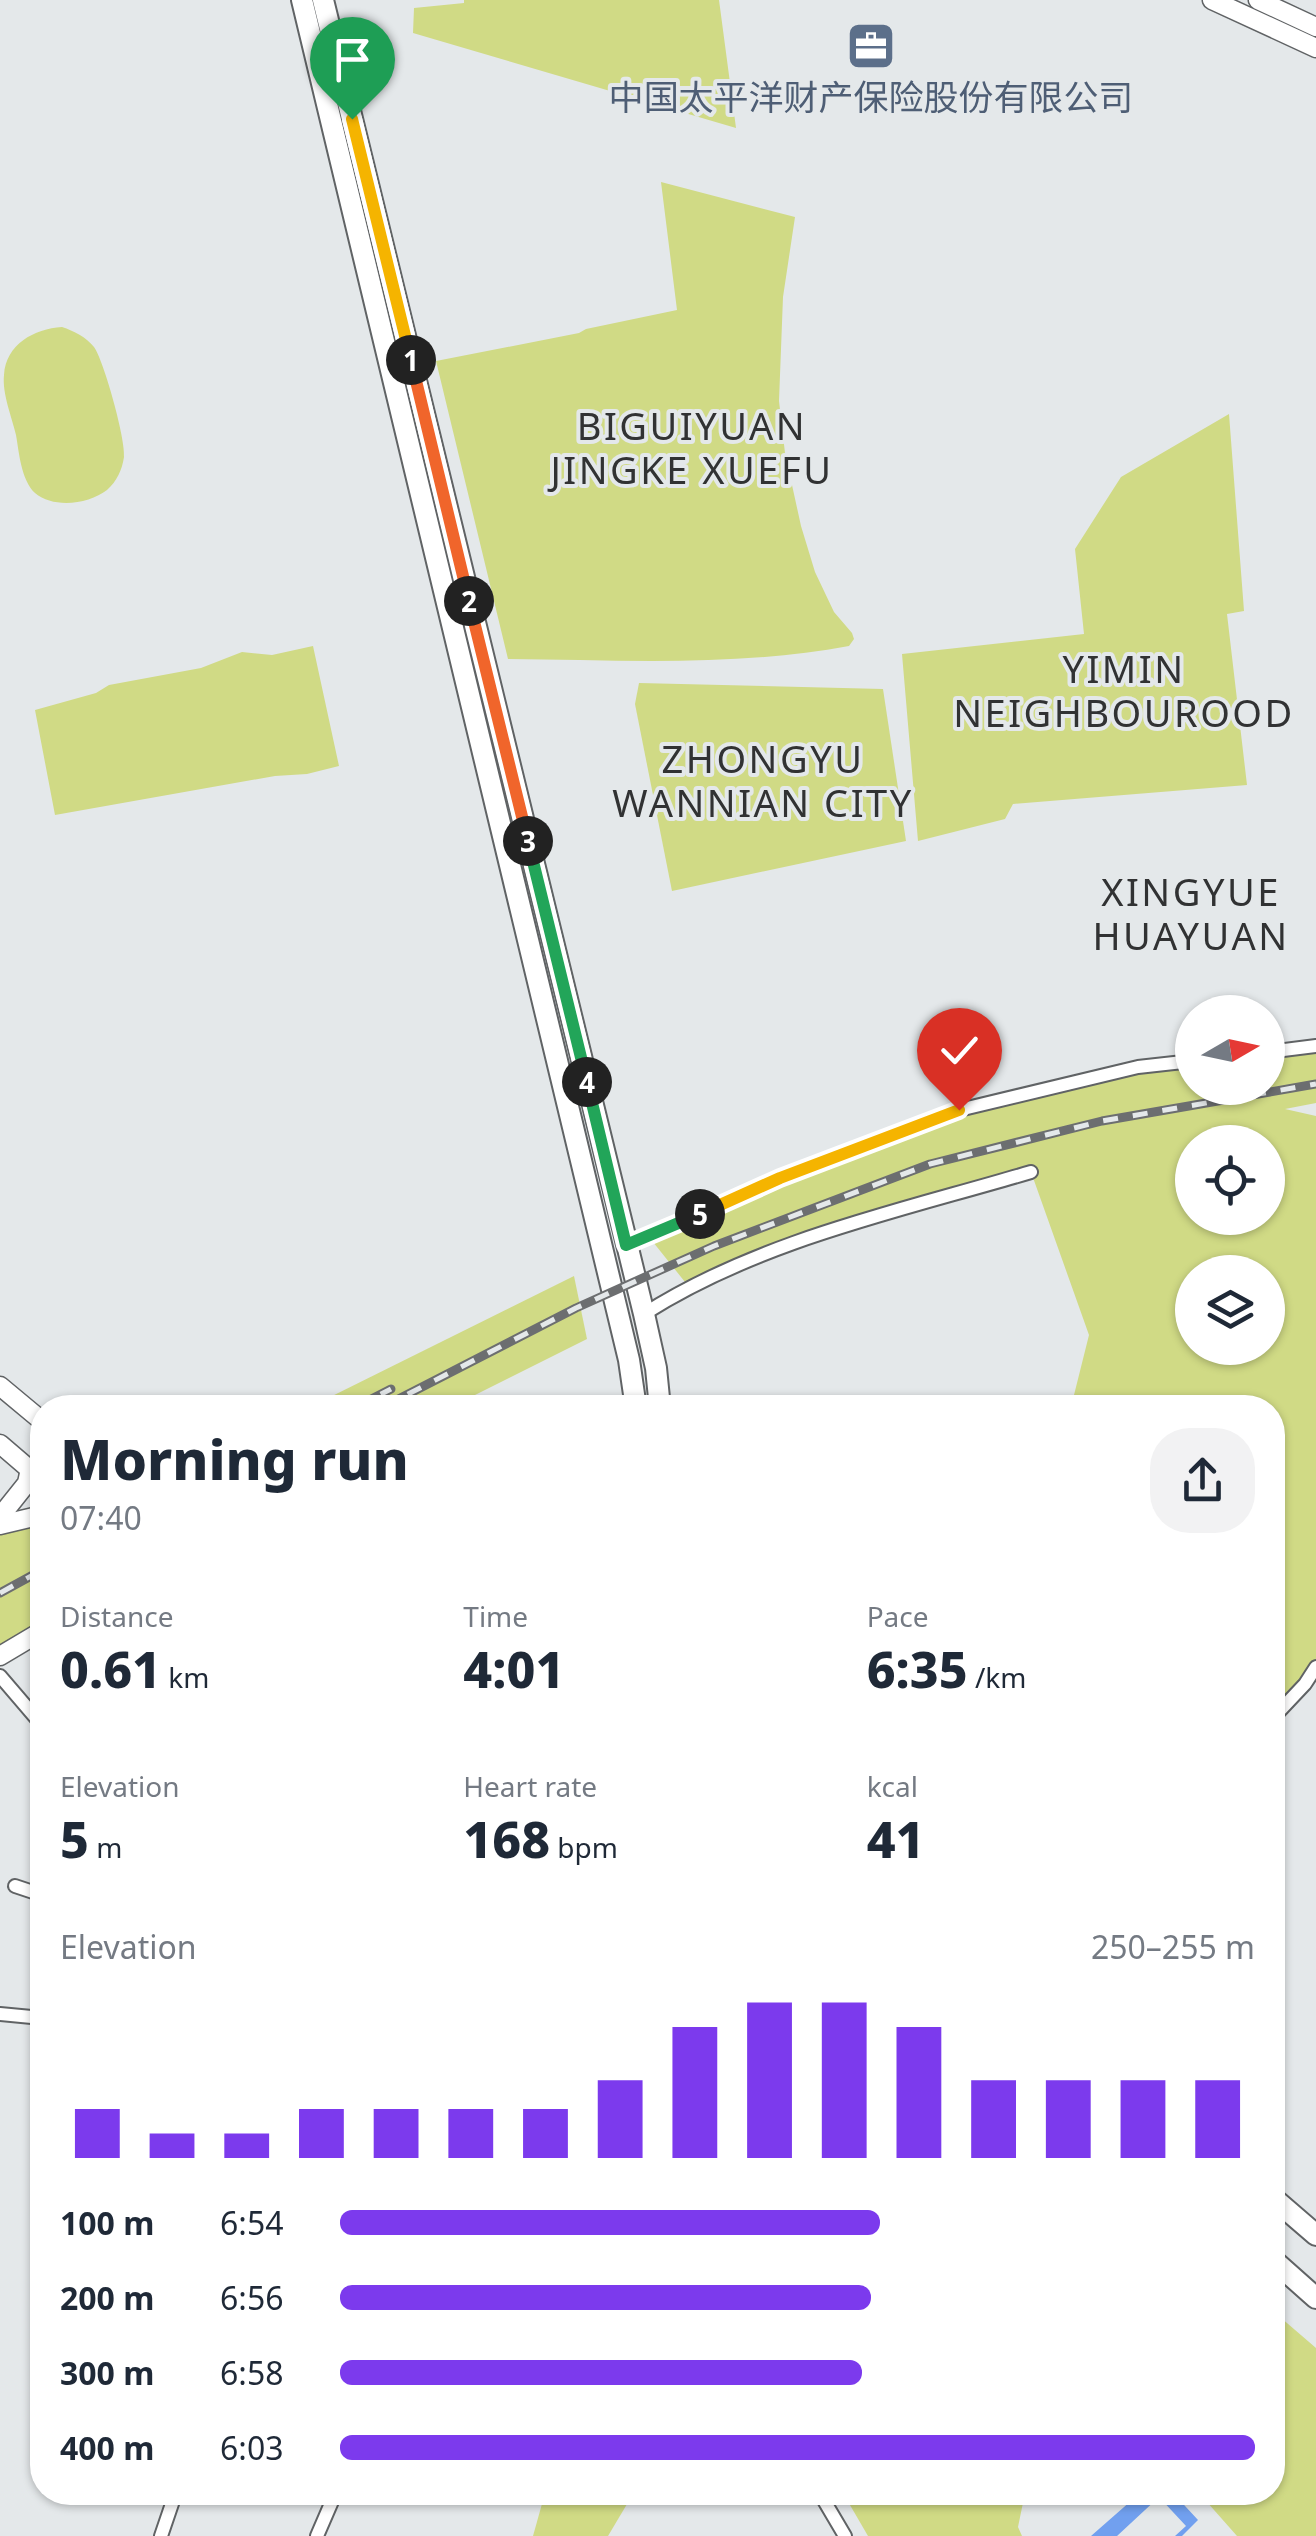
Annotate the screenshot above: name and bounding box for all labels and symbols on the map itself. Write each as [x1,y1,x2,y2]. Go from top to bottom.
pin [310,17,395,120]
office icon: 中国太平洋财产保险股份有限公司 [845,20,897,72]
place label: 中国太平洋财产保险股份有限公司 [608,73,1134,120]
pin: 1 [386,335,436,385]
district label: BIGUIYUAN JINGKE XUEFU [547,399,834,495]
pin: 2 [444,576,494,626]
district label: YIMIN NEIGHBOUROOD [953,642,1295,738]
district label: ZHONGYU WANNIAN CITY [612,732,914,828]
pin: 3 [503,816,553,866]
district label: XINGYUE HUAYUAN [1092,865,1290,961]
north arrow [1175,995,1285,1105]
pin [917,1008,1002,1111]
pin: 4 [562,1057,612,1107]
pin: 5 [675,1189,725,1239]

